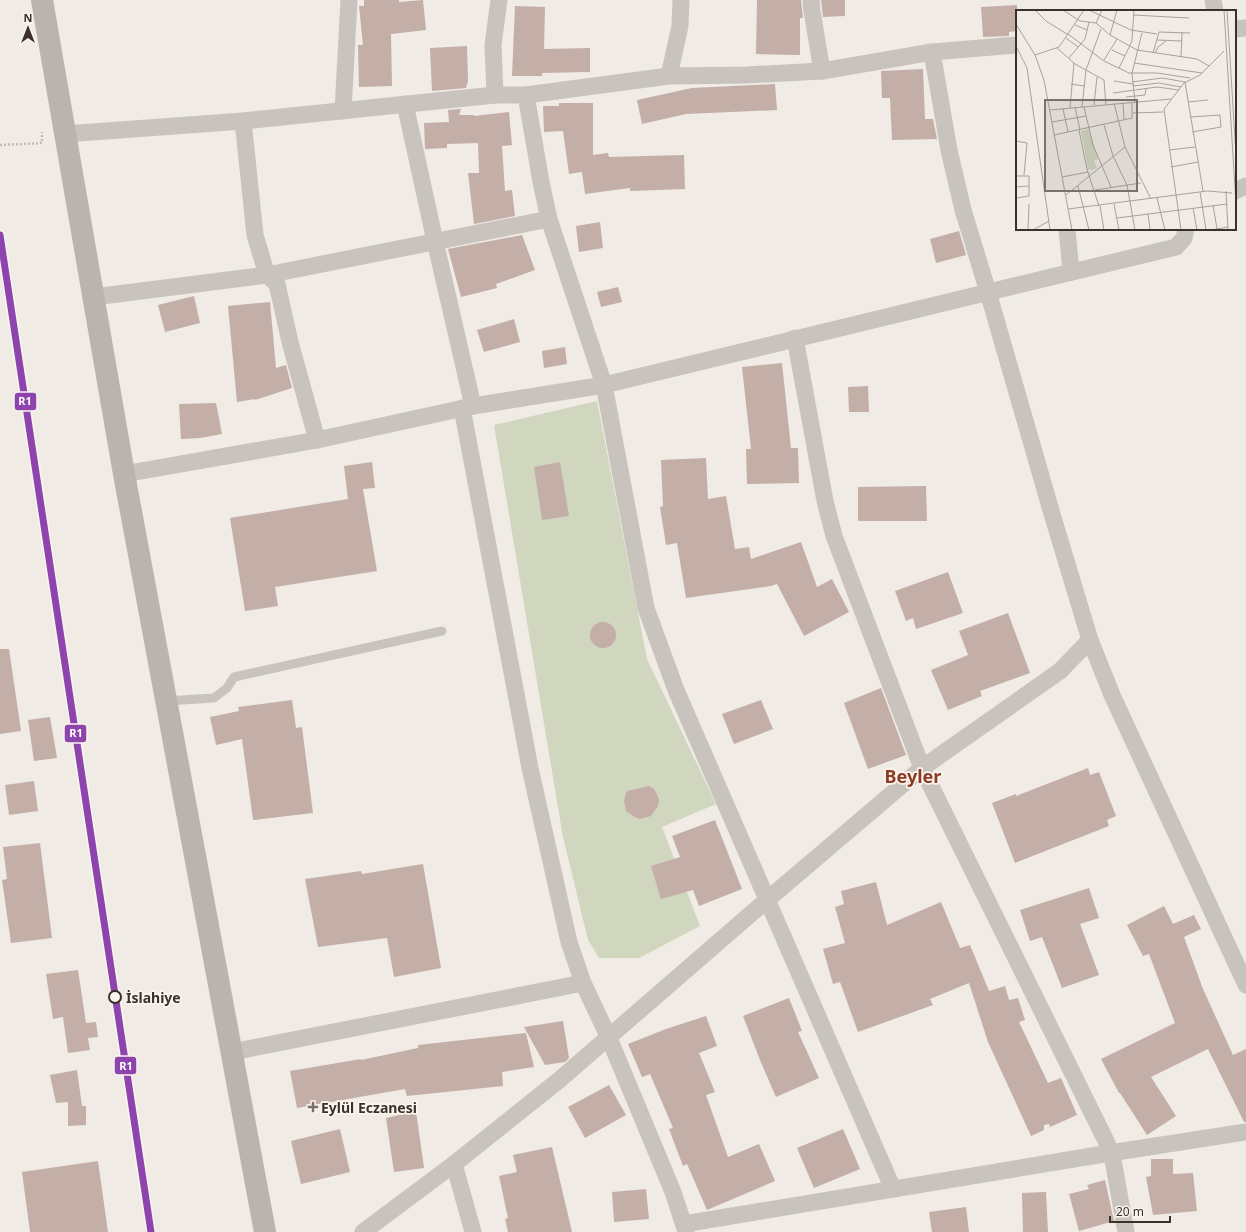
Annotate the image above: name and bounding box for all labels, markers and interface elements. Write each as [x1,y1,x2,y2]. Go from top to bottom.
north arrow [8,8,48,48]
text: N [24,10,32,25]
inset map [1016,10,1236,230]
line badge: R1 [14,392,37,411]
text: R1 [18,393,32,408]
line badge: R1 [64,724,87,743]
text: R1 [69,725,83,740]
district label: Beyler [885,764,941,788]
place label: İslahiye [126,988,181,1007]
marker: İslahiye [108,990,122,1004]
line badge: R1 [114,1056,137,1075]
text: R1 [119,1058,133,1073]
place label: Eylül Eczanesi [321,1098,417,1117]
marker: Eylül Eczanesi [308,1102,318,1112]
scale bar [1110,1198,1170,1224]
text: 20 m [1116,1203,1144,1220]

